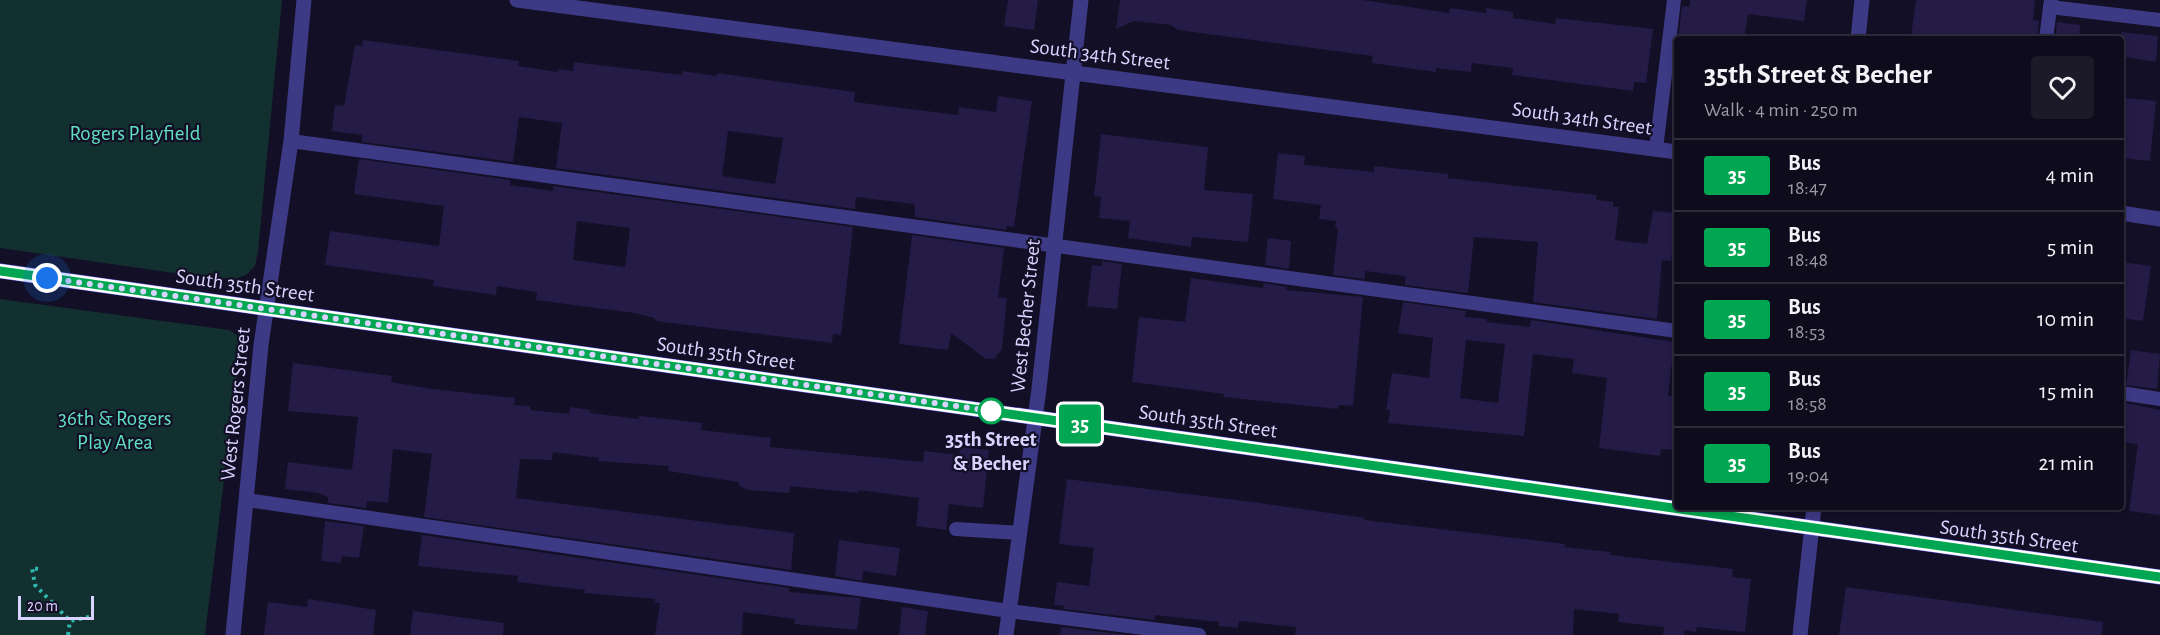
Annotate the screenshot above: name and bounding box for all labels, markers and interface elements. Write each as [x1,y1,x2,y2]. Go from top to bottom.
street label: South 34th Street [1029,35,1171,74]
button: heart [2031,56,2094,119]
text: 35th Street & Becher [1704,61,1932,89]
street label: South 34th Street [1511,98,1653,139]
text: Walk · 4 min · 250 m [1704,100,1858,120]
park label: Rogers Playfield [69,123,201,144]
text: Bus [1788,152,1821,174]
text: 4 min [2046,164,2094,186]
text: 35 [1728,165,1746,186]
text: 18:47 [1788,178,1827,198]
text: Bus [1788,224,1821,246]
text: 5 min [2047,236,2094,258]
text: 35 [1728,237,1746,258]
street label: West Becher Street [1007,238,1044,394]
text: 18:48 [1788,250,1828,270]
your location [32,263,62,293]
street label: South 35th Street [174,265,316,306]
text: Bus [1788,296,1821,318]
text: 10 min [2037,308,2094,330]
text: 35 [1728,309,1746,330]
text: 18:53 [1788,322,1826,342]
street label: West Rogers Street [217,326,254,482]
street label: South 35th Street [655,333,797,374]
text: Bus [1788,368,1821,390]
text: 15 min [2039,380,2094,402]
text: 35 [1728,381,1746,402]
text: 18:58 [1788,394,1827,414]
marker: 35th Street & Becher [978,398,1004,424]
street label: South 35th Street [1137,401,1279,442]
line badge: 35 [1053,404,1107,444]
park label: 36th & Rogers Play Area [58,408,172,453]
text: 35 [1071,414,1089,435]
place label: 35th Street & Becher [945,429,1037,474]
text: Bus [1788,440,1821,462]
text: 21 min [2039,452,2094,474]
text: 35 [1728,453,1746,474]
text: 19:04 [1788,466,1829,486]
street label: South 35th Street [1938,516,2080,557]
scale bar [18,593,94,620]
text: 20 m [27,598,58,614]

